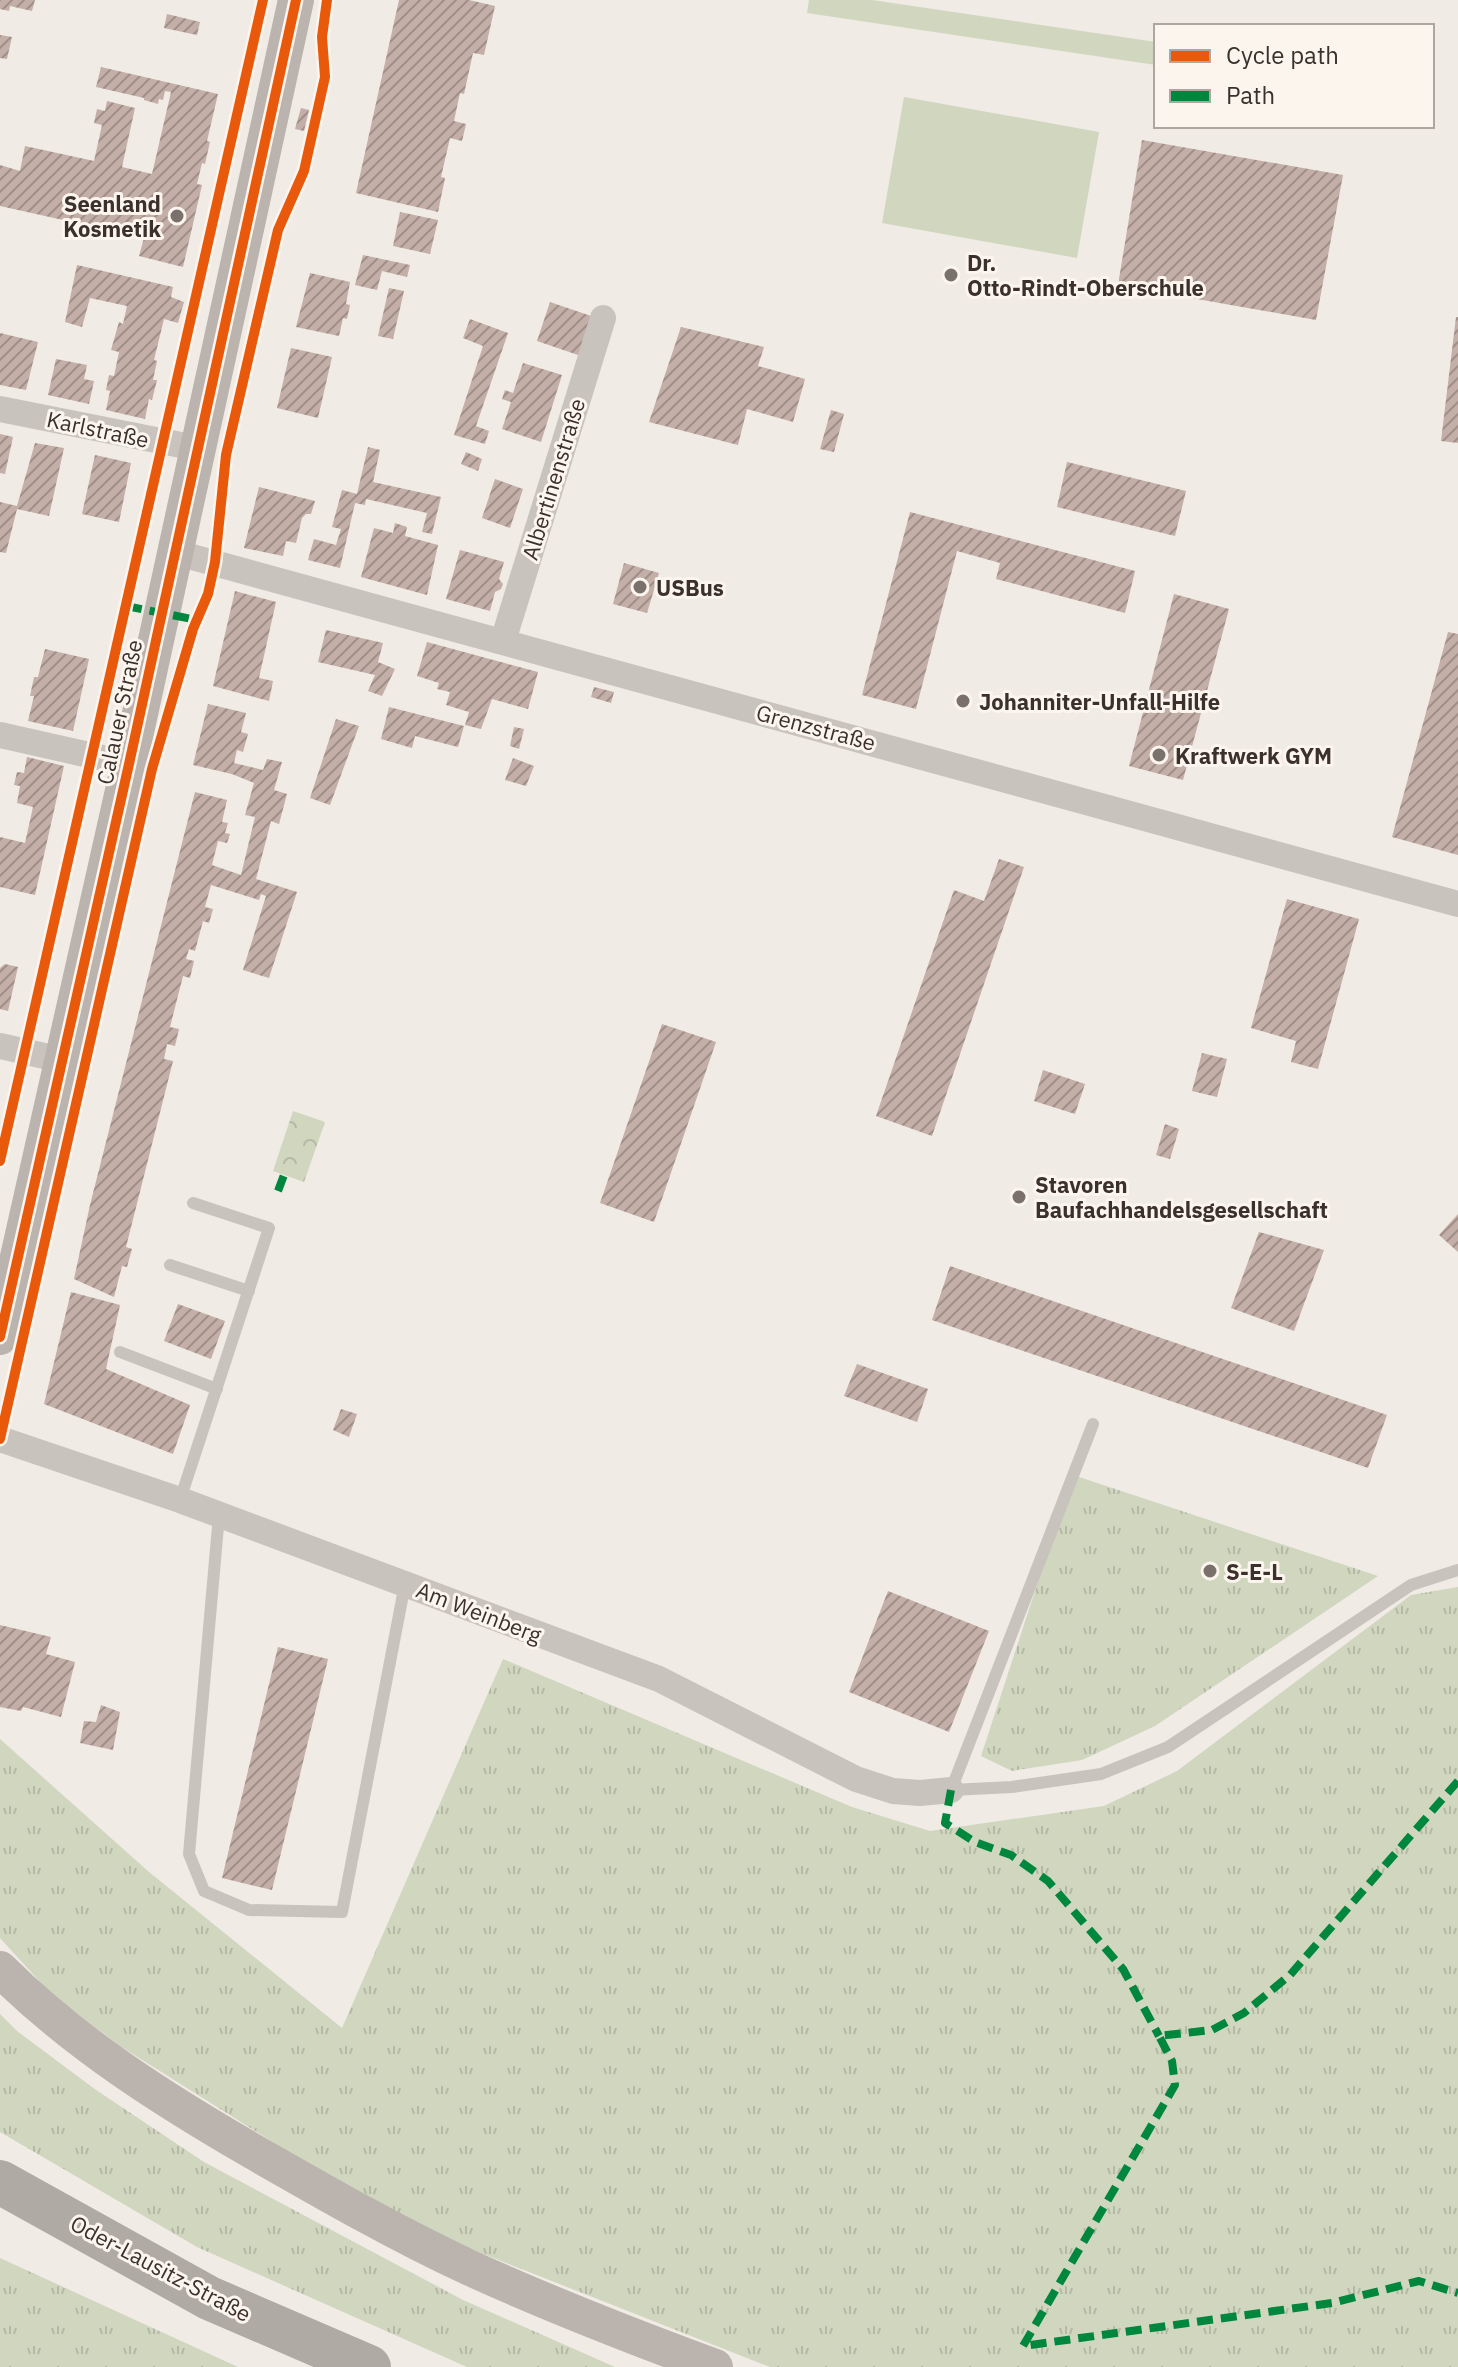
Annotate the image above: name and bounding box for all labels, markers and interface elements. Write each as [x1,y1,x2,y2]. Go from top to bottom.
legend [1154,24,1434,128]
text: Cycle path [1226,39,1339,71]
text: Path [1226,79,1275,111]
place label: Seenland Kosmetik [63,189,161,243]
marker: Seenland Kosmetik [168,207,186,225]
place label: Dr. Otto-Rindt-Oberschule [967,248,1204,302]
marker: Dr. Otto-Rindt-Oberschule [942,266,960,284]
street label: Albertinenstraße [515,395,591,563]
street label: Karlstraße [44,404,152,454]
place label: USBus [656,573,724,602]
marker: USBus [631,578,649,596]
street label: Calauer Straße [89,637,149,787]
place label: Johanniter-Unfall-Hilfe [979,687,1220,716]
marker: Johanniter-Unfall-Hilfe [954,692,972,710]
street label: Grenzstraße [753,697,879,757]
place label: Kraftwerk GYM [1175,741,1332,770]
marker: Kraftwerk GYM [1150,746,1168,764]
place label: Stavoren Baufachhandelsgesellschaft [1035,1170,1328,1224]
marker: Stavoren Baufachhandelsgesellschaft [1010,1188,1028,1206]
place label: S-E-L [1226,1557,1283,1586]
marker: S-E-L [1201,1562,1219,1580]
street label: Am Weinberg [412,1575,546,1649]
street label: Oder-Lausitz-Straße [66,2208,256,2328]

